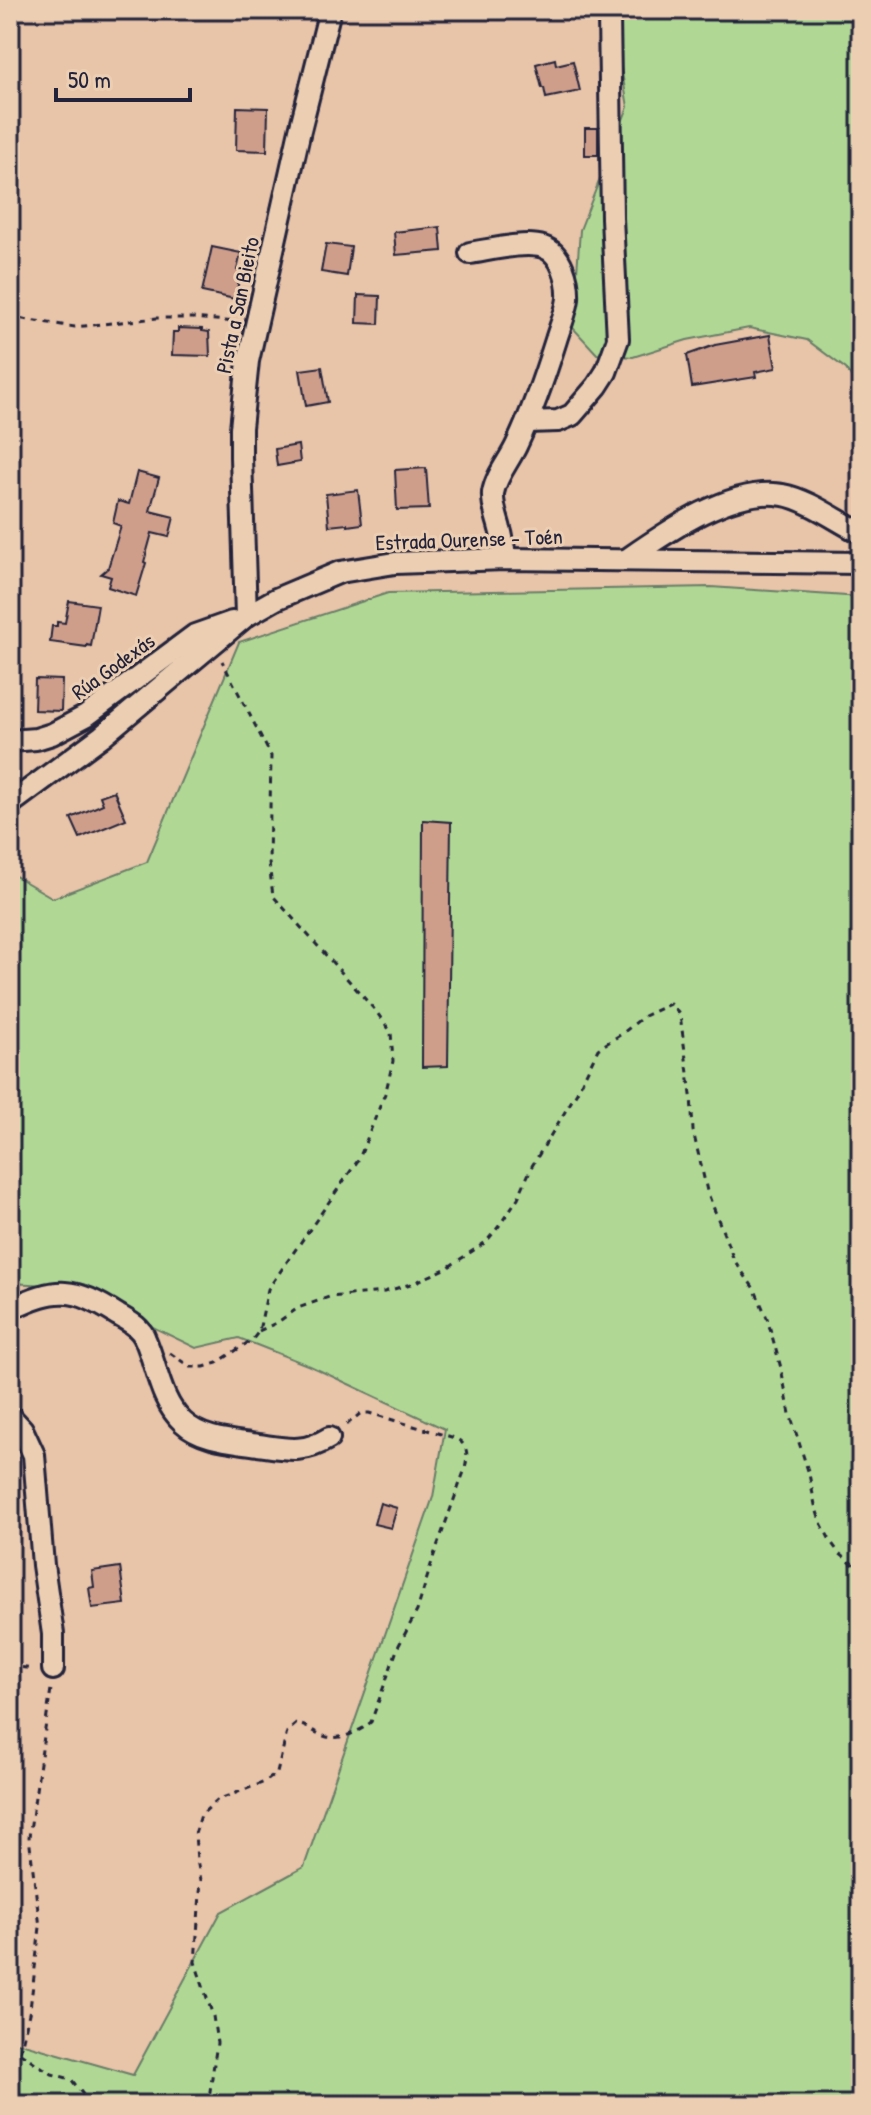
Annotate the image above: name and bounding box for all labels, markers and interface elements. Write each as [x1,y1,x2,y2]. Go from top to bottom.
scale bar [56,52,190,102]
text: 50 m [68,63,111,95]
street label: Pista a San Bieito [208,234,266,376]
street label: Estrada Ourense - Toén [375,521,563,557]
street label: Rúa Godexás [65,626,161,706]

